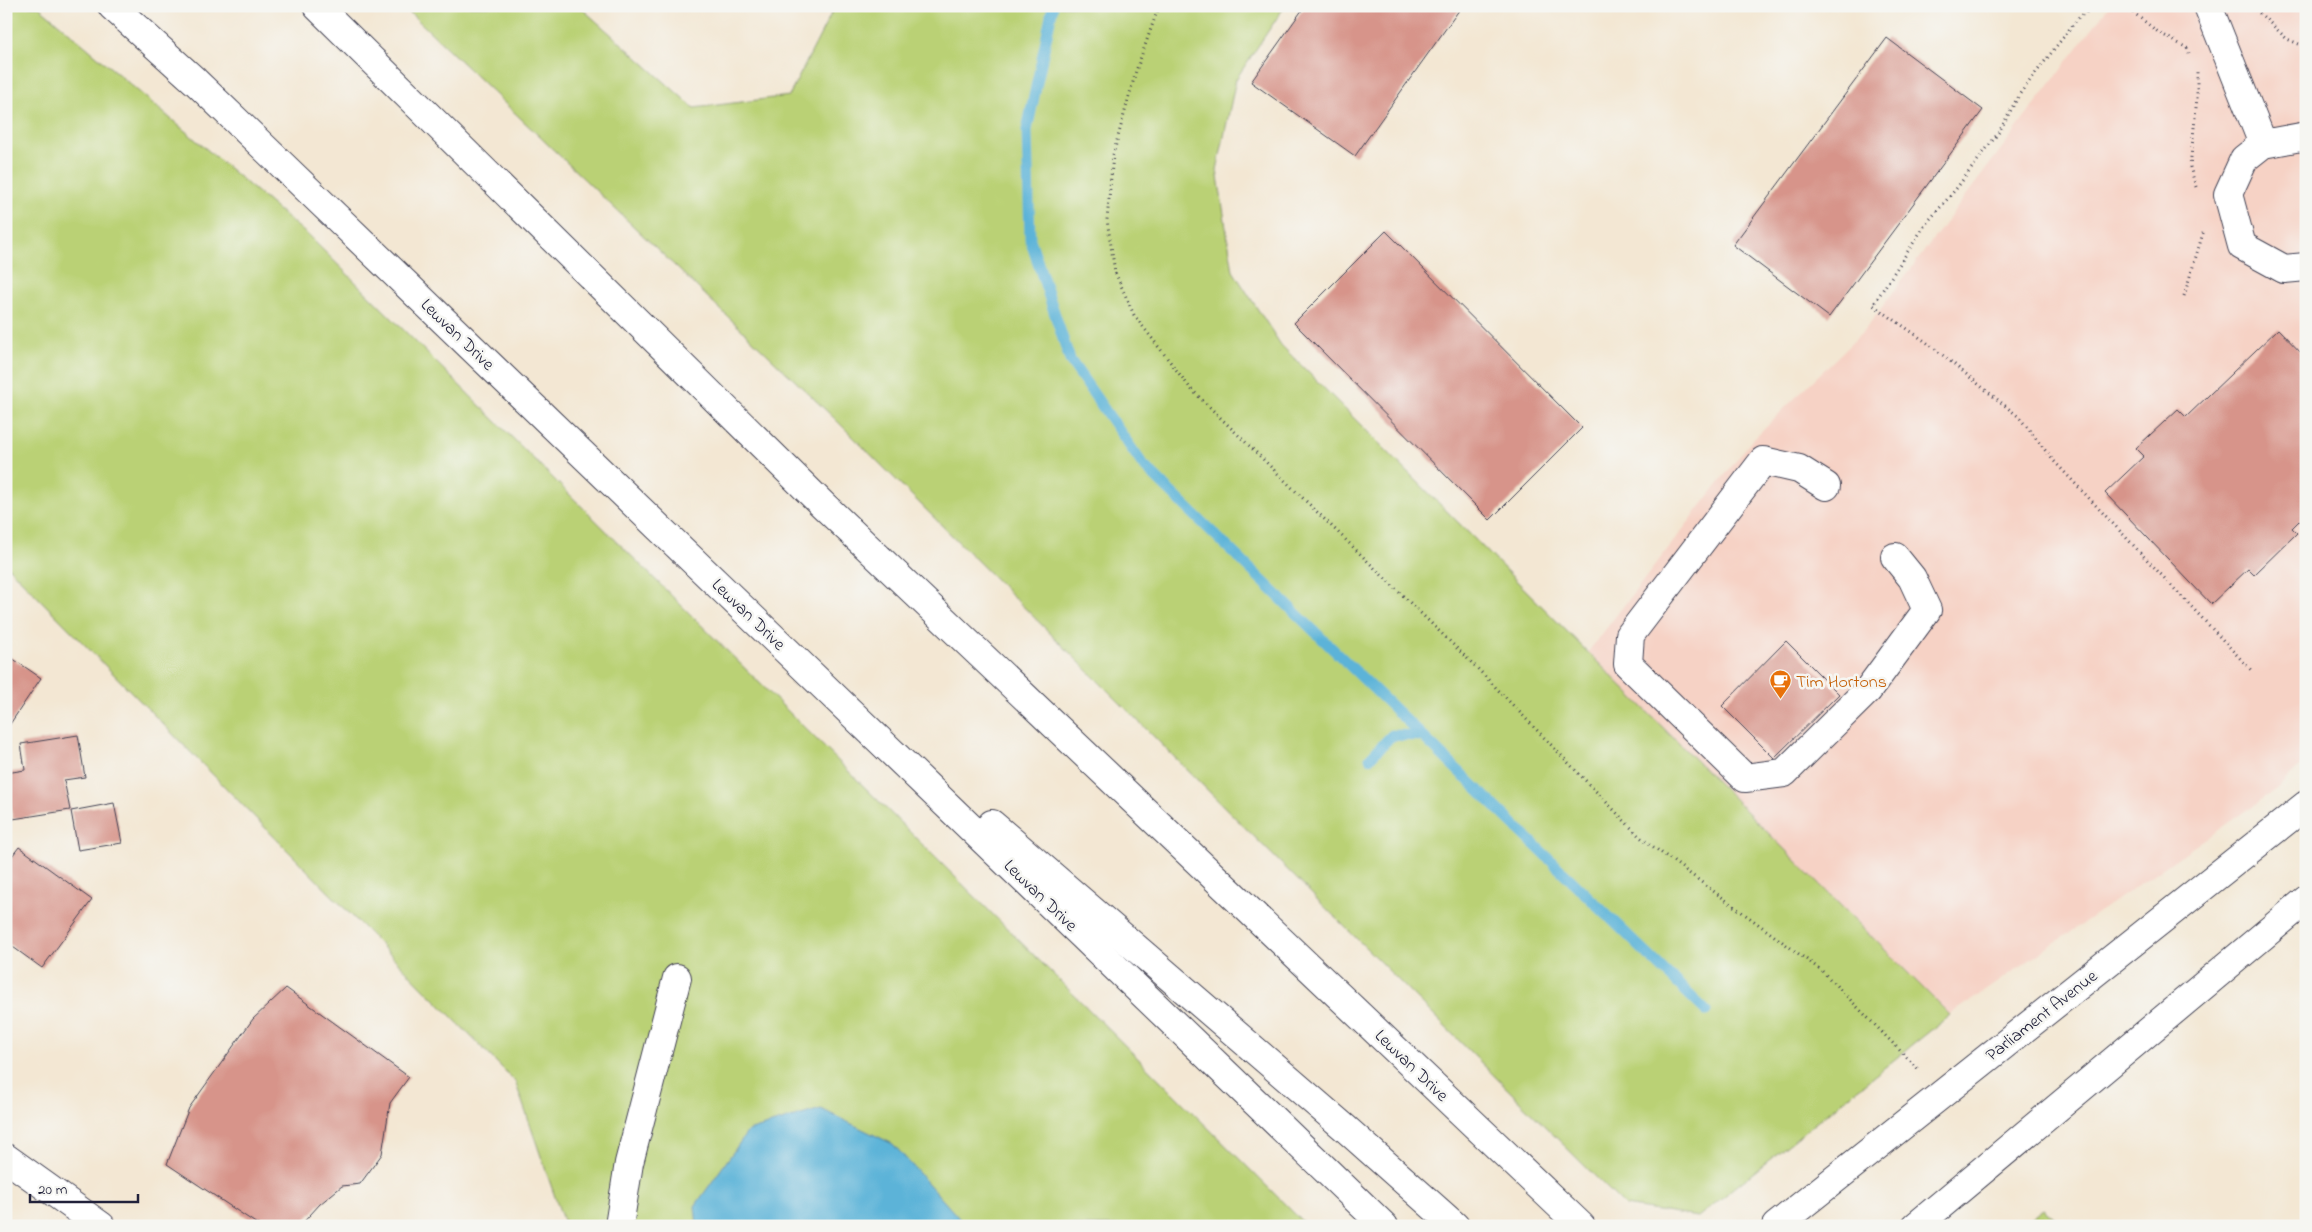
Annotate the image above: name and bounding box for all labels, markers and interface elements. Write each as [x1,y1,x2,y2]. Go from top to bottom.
street label: Lewvan Drive [414,293,500,378]
street label: Lewvan Drive [705,573,791,658]
cafe icon: Tim Hortons [1768,669,1792,700]
place label: Tim Hortons [1796,670,1887,696]
street label: Lewvan Drive [997,854,1083,939]
street label: Parliament Avenue [1981,964,2105,1069]
street label: Lewvan Drive [1368,1024,1454,1109]
scale bar [30,1172,138,1204]
text: 20 m [38,1179,68,1201]

